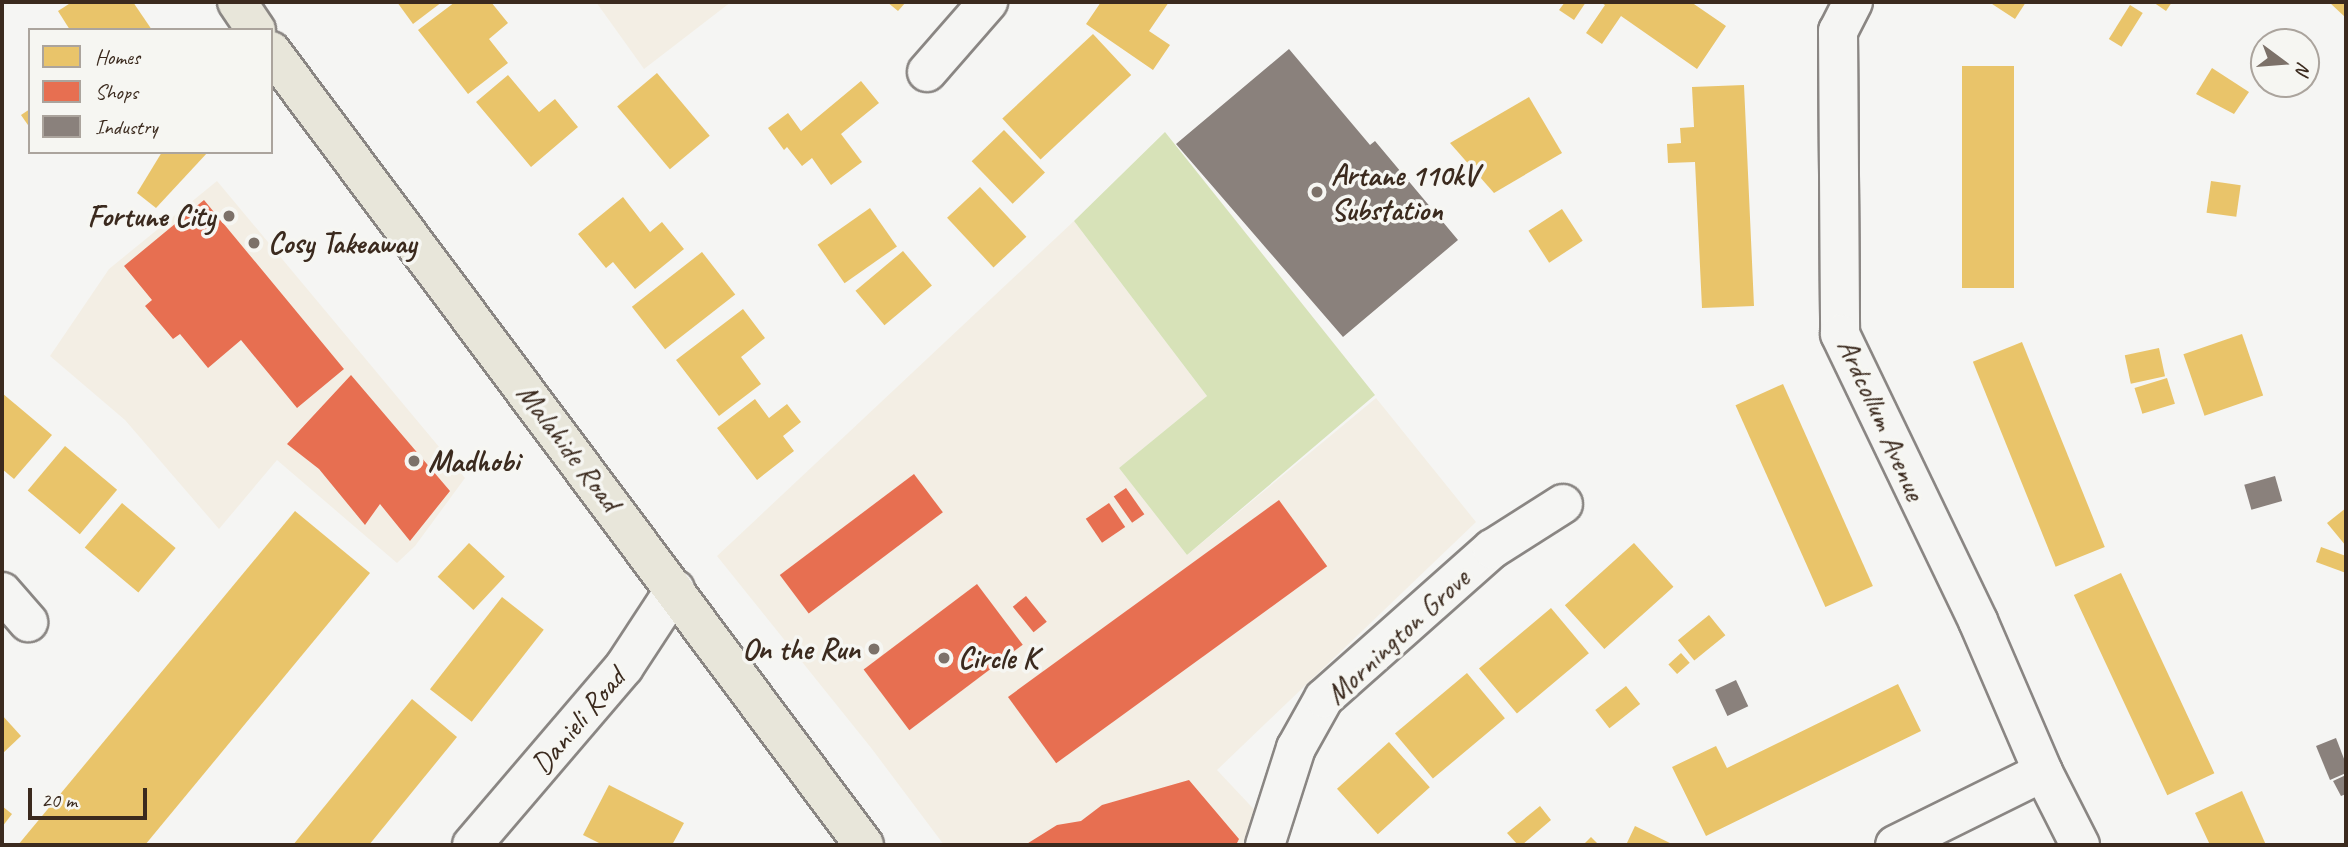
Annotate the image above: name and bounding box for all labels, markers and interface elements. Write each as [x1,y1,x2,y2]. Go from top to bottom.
legend [28,28,273,154]
north arrow [2250,28,2320,98]
text: Homes [95,44,140,70]
text: N [2290,59,2316,77]
text: Shops [95,79,138,105]
text: Industry [95,114,158,140]
place label: Artane 110kV Substation [1331,157,1478,228]
marker: Artane 110kV Substation [1309,184,1325,200]
place label: Fortune City [88,198,215,234]
marker: Fortune City [221,208,237,224]
place label: Cosy Takeaway [268,225,419,261]
marker: Cosy Takeaway [246,235,262,251]
street label: Ardcollum Avenue [1830,332,1934,506]
street label: Malahide Road [509,376,629,518]
place label: Madhobi [428,443,519,479]
marker: Madhobi [406,453,422,469]
street label: Mornington Grove [1318,560,1476,712]
place label: On the Run [742,631,860,667]
place label: Circle K [958,640,1038,676]
marker: On the Run [866,641,882,657]
marker: Circle K [936,650,952,666]
street label: Danieli Road [523,661,633,781]
scale bar [32,774,150,818]
text: 20 m [41,787,77,813]

